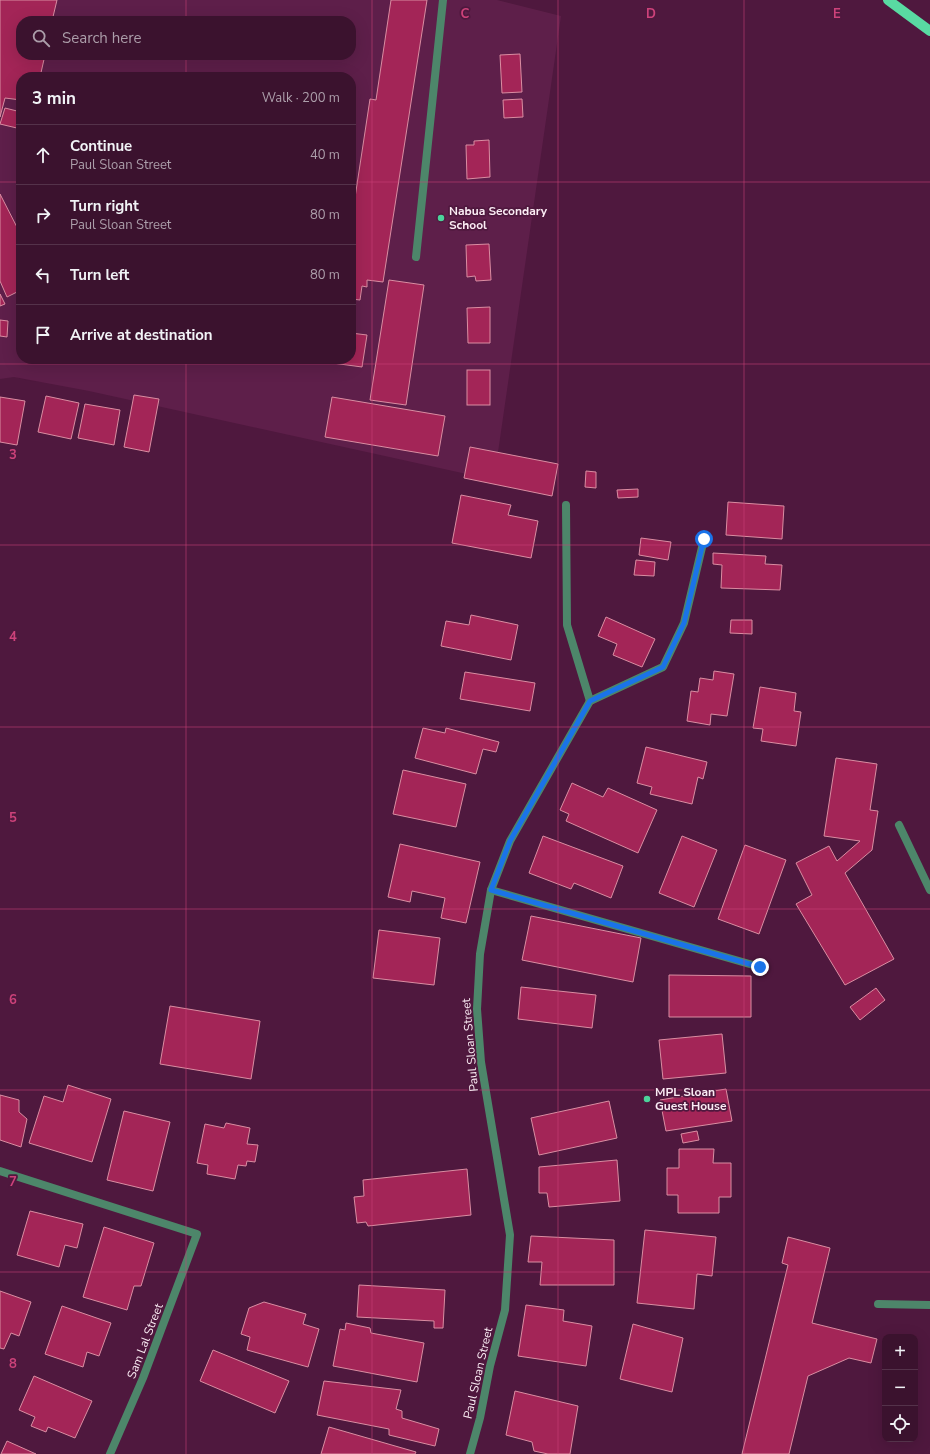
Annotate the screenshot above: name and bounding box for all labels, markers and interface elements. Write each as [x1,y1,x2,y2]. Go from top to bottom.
text: C [461,5,470,23]
text: D [646,5,656,23]
text: E [833,5,841,23]
search box [16,16,356,60]
icon: search [30,27,52,49]
text: Search here [62,28,142,48]
text: 3 min [32,87,76,110]
text: Walk · 200 m [262,89,340,107]
text: Continue [70,136,132,156]
icon: ahead [32,144,54,166]
text: 40 m [310,146,340,164]
text: Paul Sloan Street [70,156,171,174]
text: Turn right [70,196,139,216]
place label: Nabua Secondary School [449,203,548,233]
icon: right [32,204,54,226]
text: 80 m [310,206,340,224]
marker: Nabua Secondary School [436,213,446,223]
text: Paul Sloan Street [70,216,171,234]
icon: left [32,264,54,286]
text: Turn left [70,265,129,285]
text: 80 m [310,266,340,284]
icon: arrive [32,324,54,346]
text: Arrive at destination [70,325,213,345]
text: 3 [9,446,17,464]
route start [695,530,713,548]
text: 4 [9,628,17,646]
text: 5 [9,809,17,827]
route end [751,958,769,976]
text: 6 [9,991,17,1009]
street label: Paul Sloan Street [458,997,482,1092]
place label: MPL Sloan Guest House [655,1084,727,1114]
marker: MPL Sloan Guest House [642,1094,652,1104]
text: 7 [9,1173,17,1191]
street label: Sam Lal Street [123,1300,167,1381]
street label: Paul Sloan Street [460,1325,496,1420]
map controls [882,1334,918,1442]
button: + [882,1334,918,1370]
text: 8 [9,1355,17,1373]
button: − [882,1370,918,1406]
button: locate [882,1406,918,1442]

